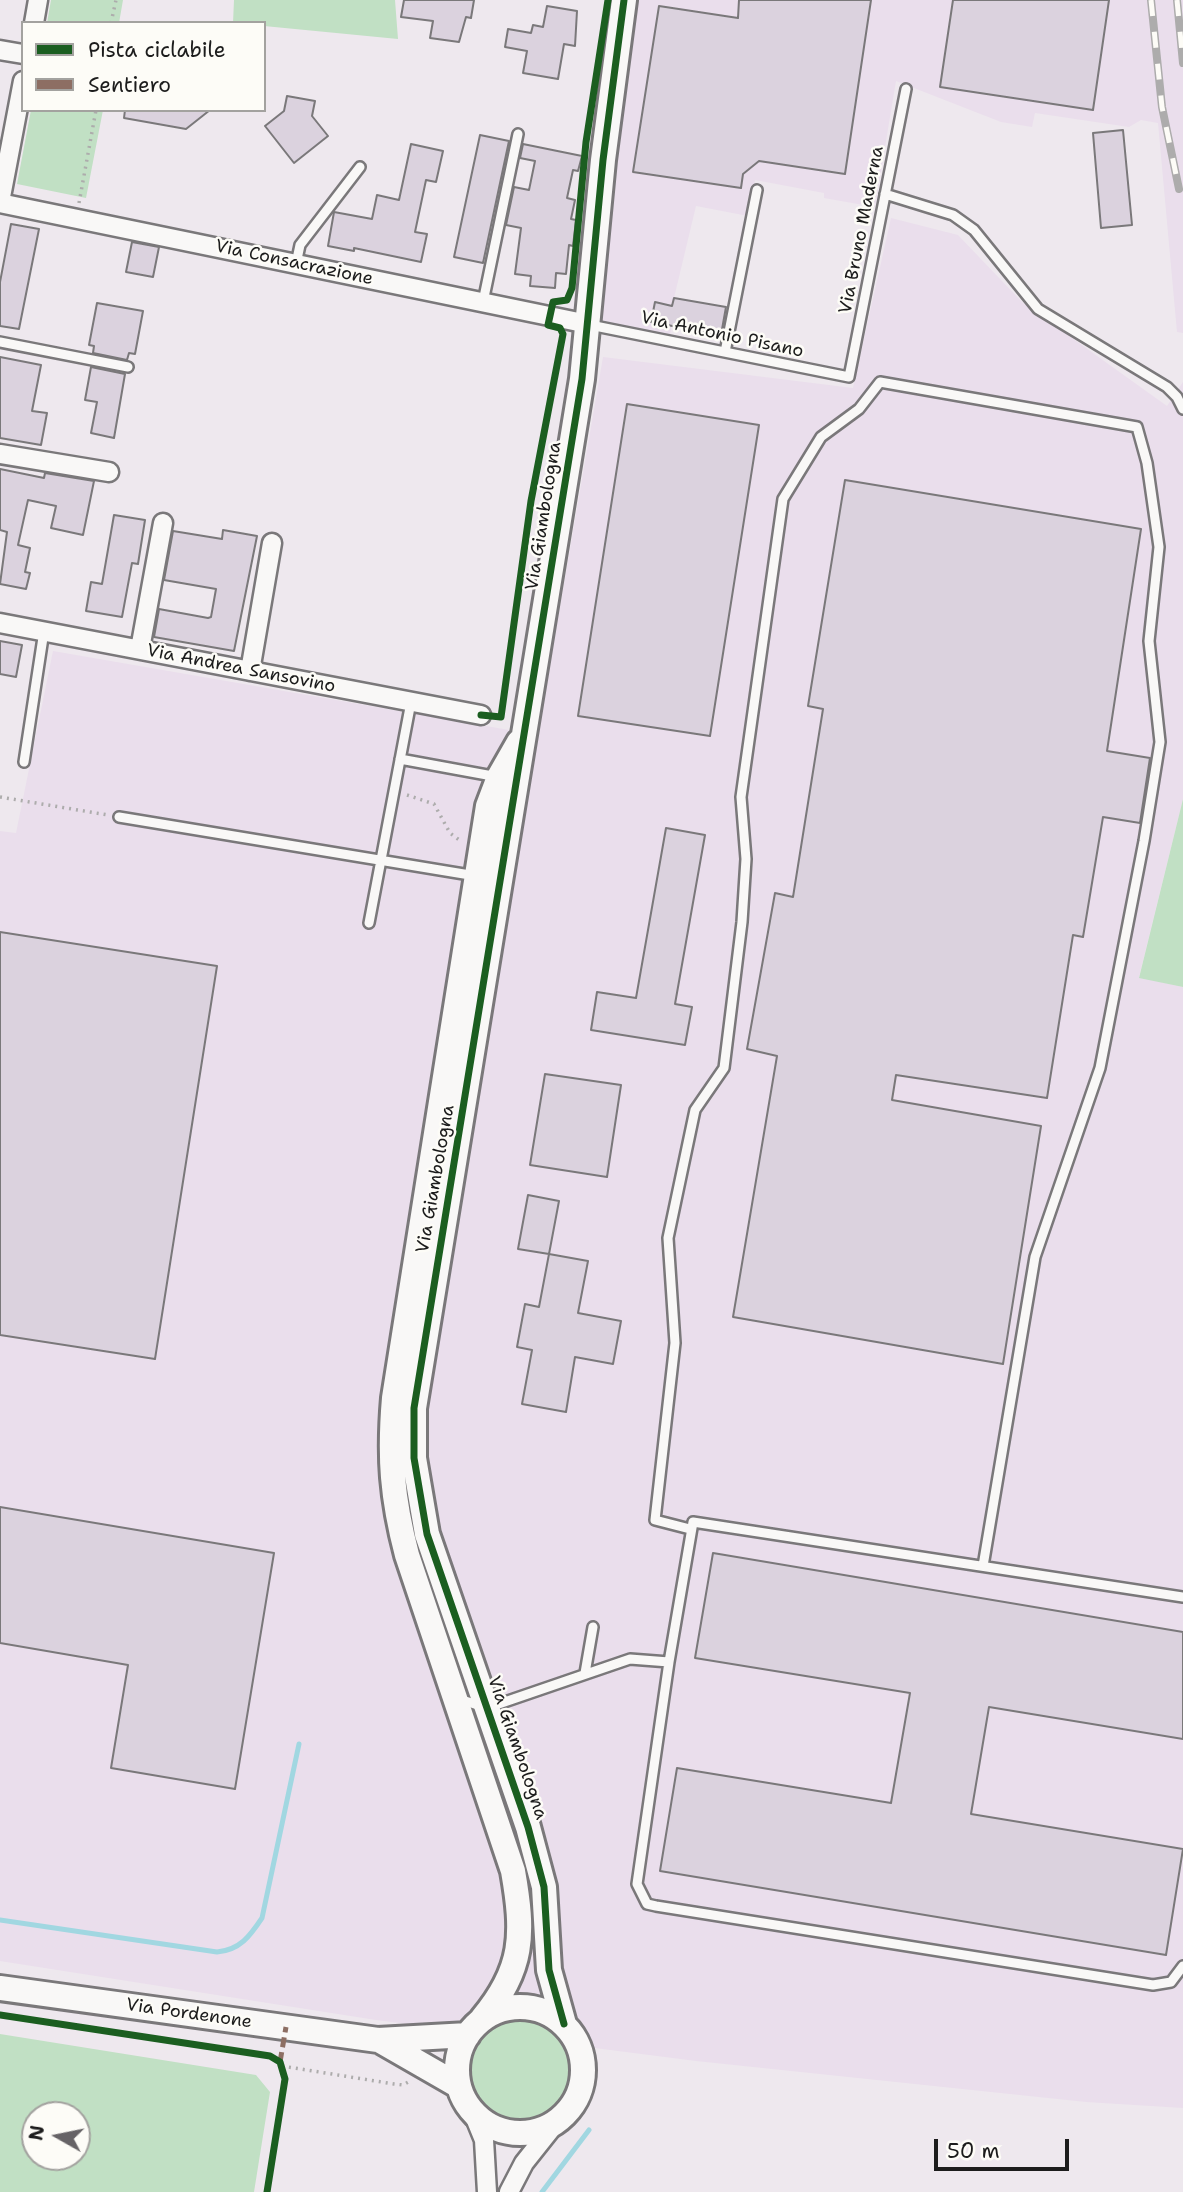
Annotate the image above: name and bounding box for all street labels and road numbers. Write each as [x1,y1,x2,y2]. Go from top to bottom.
street label: Via Bruno Maderna [835,144,889,316]
street label: Via Consacrazione [213,236,375,290]
street label: Via Antonio Pisano [639,307,805,363]
street label: Via Giambologna [522,440,566,592]
street label: Via Andrea Sansovino [145,640,337,698]
street label: Via Giambologna [412,1103,460,1255]
street label: Via Giambologna [482,1674,552,1822]
street label: Via Pordenone [125,1994,253,2034]

